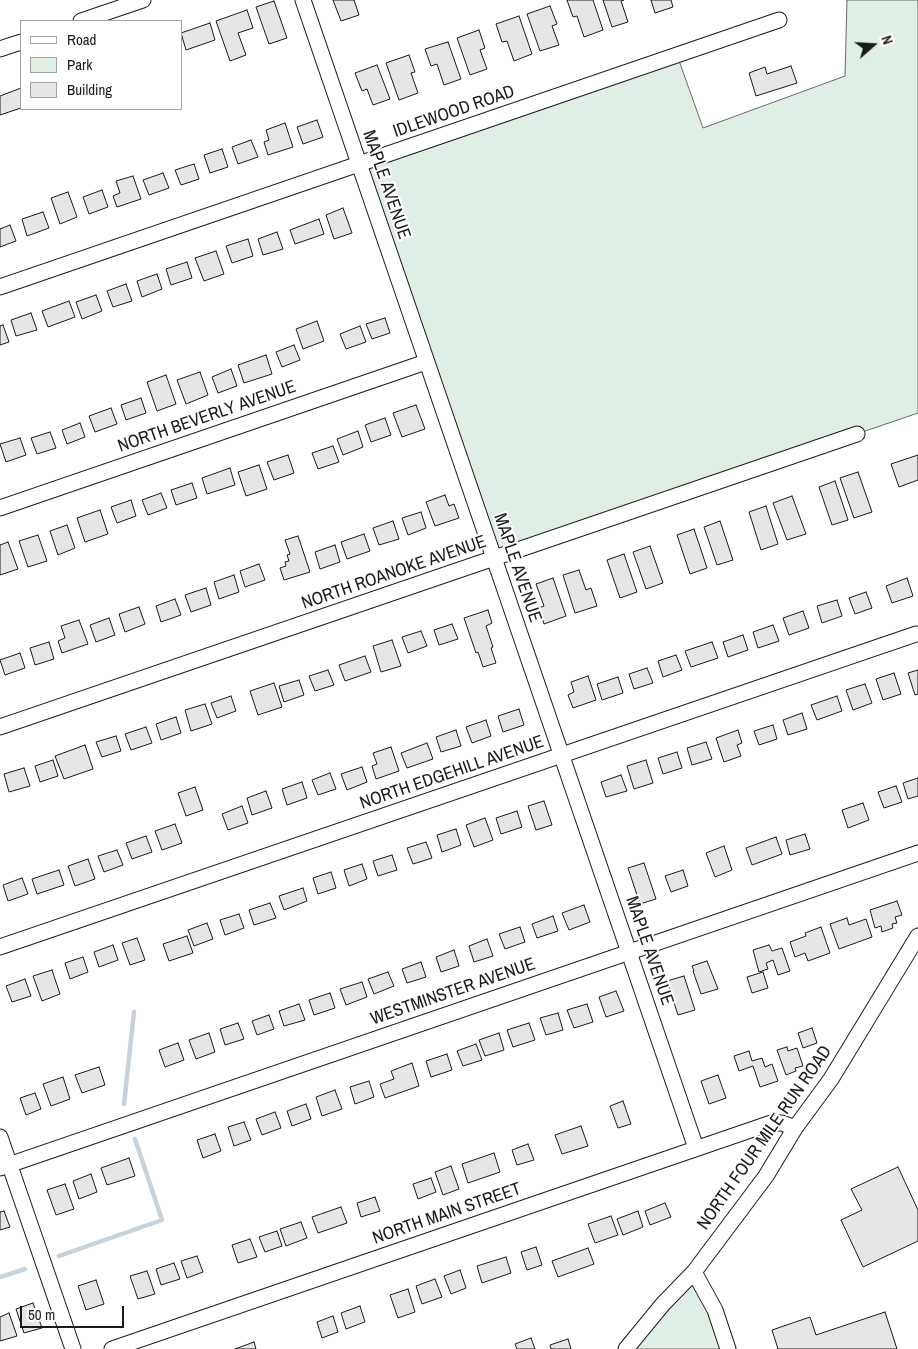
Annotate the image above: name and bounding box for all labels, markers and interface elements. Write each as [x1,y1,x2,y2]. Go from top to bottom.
legend [20,20,182,110]
north arrow [848,20,898,70]
text: Road [67,29,96,50]
text: N [877,33,897,47]
text: Park [67,54,92,75]
text: Building [67,79,112,100]
street label: IDLEWOOD ROAD [390,81,518,143]
street label: MAPLE AVENUE [357,128,415,242]
street label: NORTH BEVERLY AVENUE [115,376,299,458]
street label: MAPLE AVENUE [488,511,546,625]
street label: NORTH ROANOKE AVENUE [299,531,489,615]
street label: NORTH EDGEHILL AVENUE [357,731,547,815]
street label: MAPLE AVENUE [620,894,678,1008]
street label: WESTMINSTER AVENUE [368,954,538,1030]
street label: NORTH FOUR MILE RUN ROAD [693,1042,837,1234]
street label: NORTH MAIN STREET [370,1178,524,1250]
scale bar [22,1296,126,1328]
text: 50 m [28,1304,55,1325]

